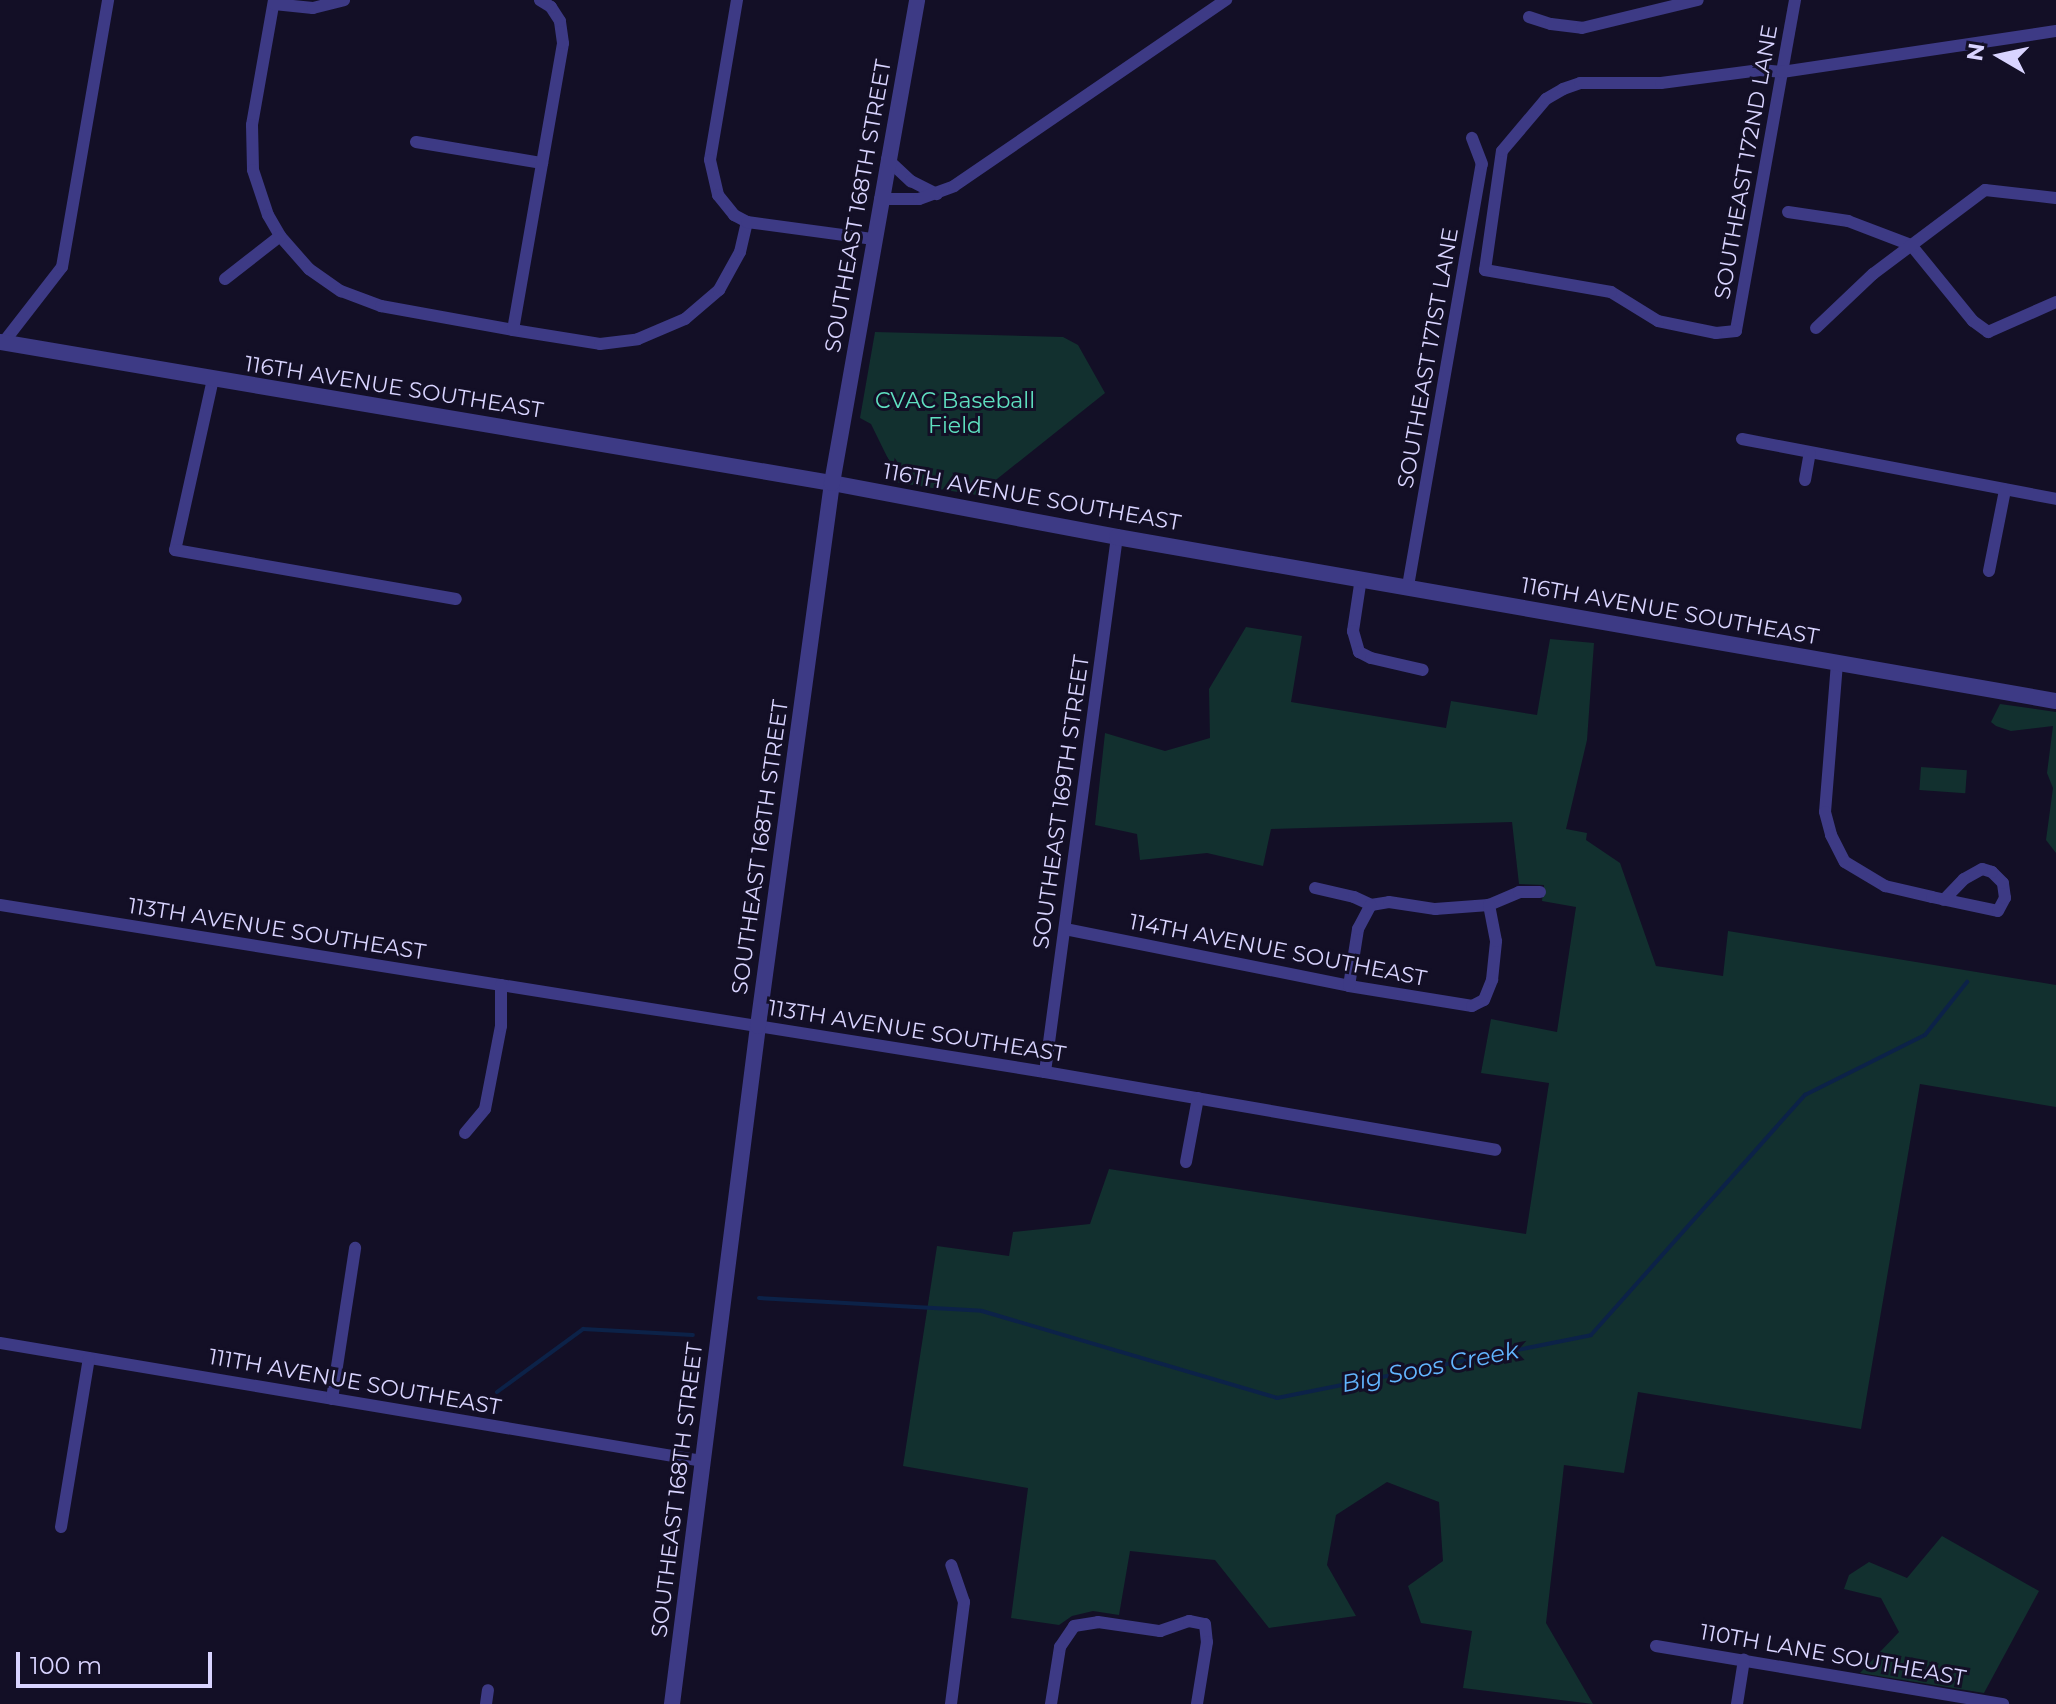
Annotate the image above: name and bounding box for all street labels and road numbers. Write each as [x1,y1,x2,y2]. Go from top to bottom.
street label: SOUTHEAST 172ND LANE [1709,23,1783,301]
street label: SOUTHEAST 168TH STREET [819,57,897,355]
street label: SOUTHEAST 171ST LANE [1392,226,1464,490]
street label: 116TH AVENUE SOUTHEAST [243,350,545,424]
street label: 116TH AVENUE SOUTHEAST [881,458,1183,536]
street label: 116TH AVENUE SOUTHEAST [1519,572,1821,650]
street label: SOUTHEAST 169TH STREET [1027,653,1095,951]
street label: SOUTHEAST 168TH STREET [726,698,794,996]
street label: 113TH AVENUE SOUTHEAST [126,892,428,966]
street label: 114TH AVENUE SOUTHEAST [1127,908,1429,992]
street label: 113TH AVENUE SOUTHEAST [766,994,1068,1068]
street label: SOUTHEAST 168TH STREET [646,1341,708,1639]
street label: 111TH AVENUE SOUTHEAST [207,1343,503,1421]
street label: 110TH LANE SOUTHEAST [1698,1619,1968,1691]

